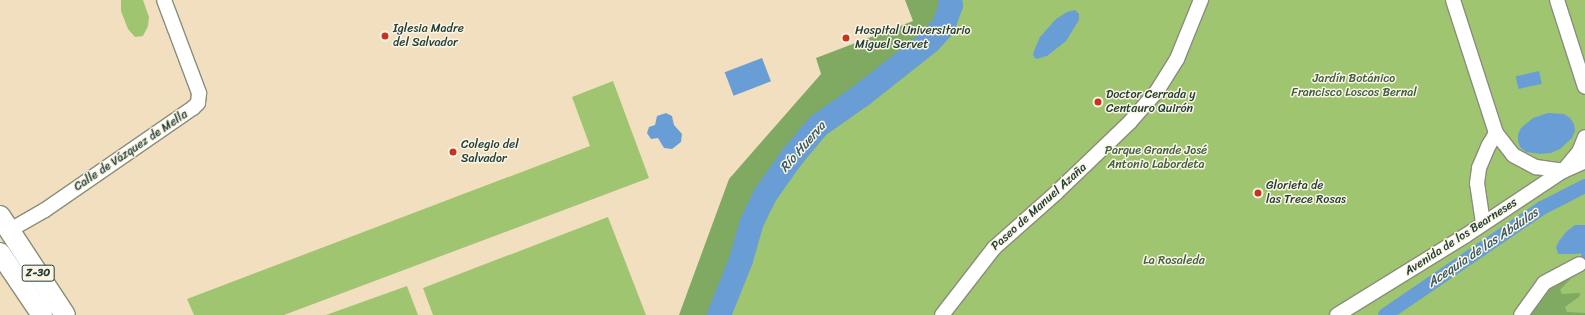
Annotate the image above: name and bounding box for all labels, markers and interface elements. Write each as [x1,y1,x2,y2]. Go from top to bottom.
place label: Iglesia Madre del Salvador [393,22,464,50]
place label: Hospital Universitario Miguel Servet [855,24,971,52]
marker: Iglesia Madre del Salvador [380,31,390,41]
marker: Hospital Universitario Miguel Servet [840,32,852,44]
park label: Jardín Botánico Francisco Loscos Bernal [1291,72,1417,100]
place label: Doctor Cerrada y Centauro Quirón [1106,88,1196,116]
marker: Doctor Cerrada y Centauro Quirón [1093,97,1103,107]
street label: Calle de Vázquez de Mella [71,107,191,195]
water label: Río Huerva [777,118,829,176]
place label: Colegio del Salvador [461,138,519,166]
park label: Parque Grande José Antonio Labordeta [1104,144,1208,172]
marker: Colegio del Salvador [448,147,458,157]
street label: Paseo de Manuel Azaña [989,161,1089,253]
place label: Glorieta de las Trece Rosas [1266,179,1346,207]
marker: Glorieta de las Trece Rosas [1253,188,1263,198]
street label: Avenida de los Bearneses [1402,195,1520,279]
water label: Acequia de las Abdulas [1424,205,1542,291]
park label: La Rosaleda [1143,254,1205,268]
road number: Z-30 [21,264,55,282]

